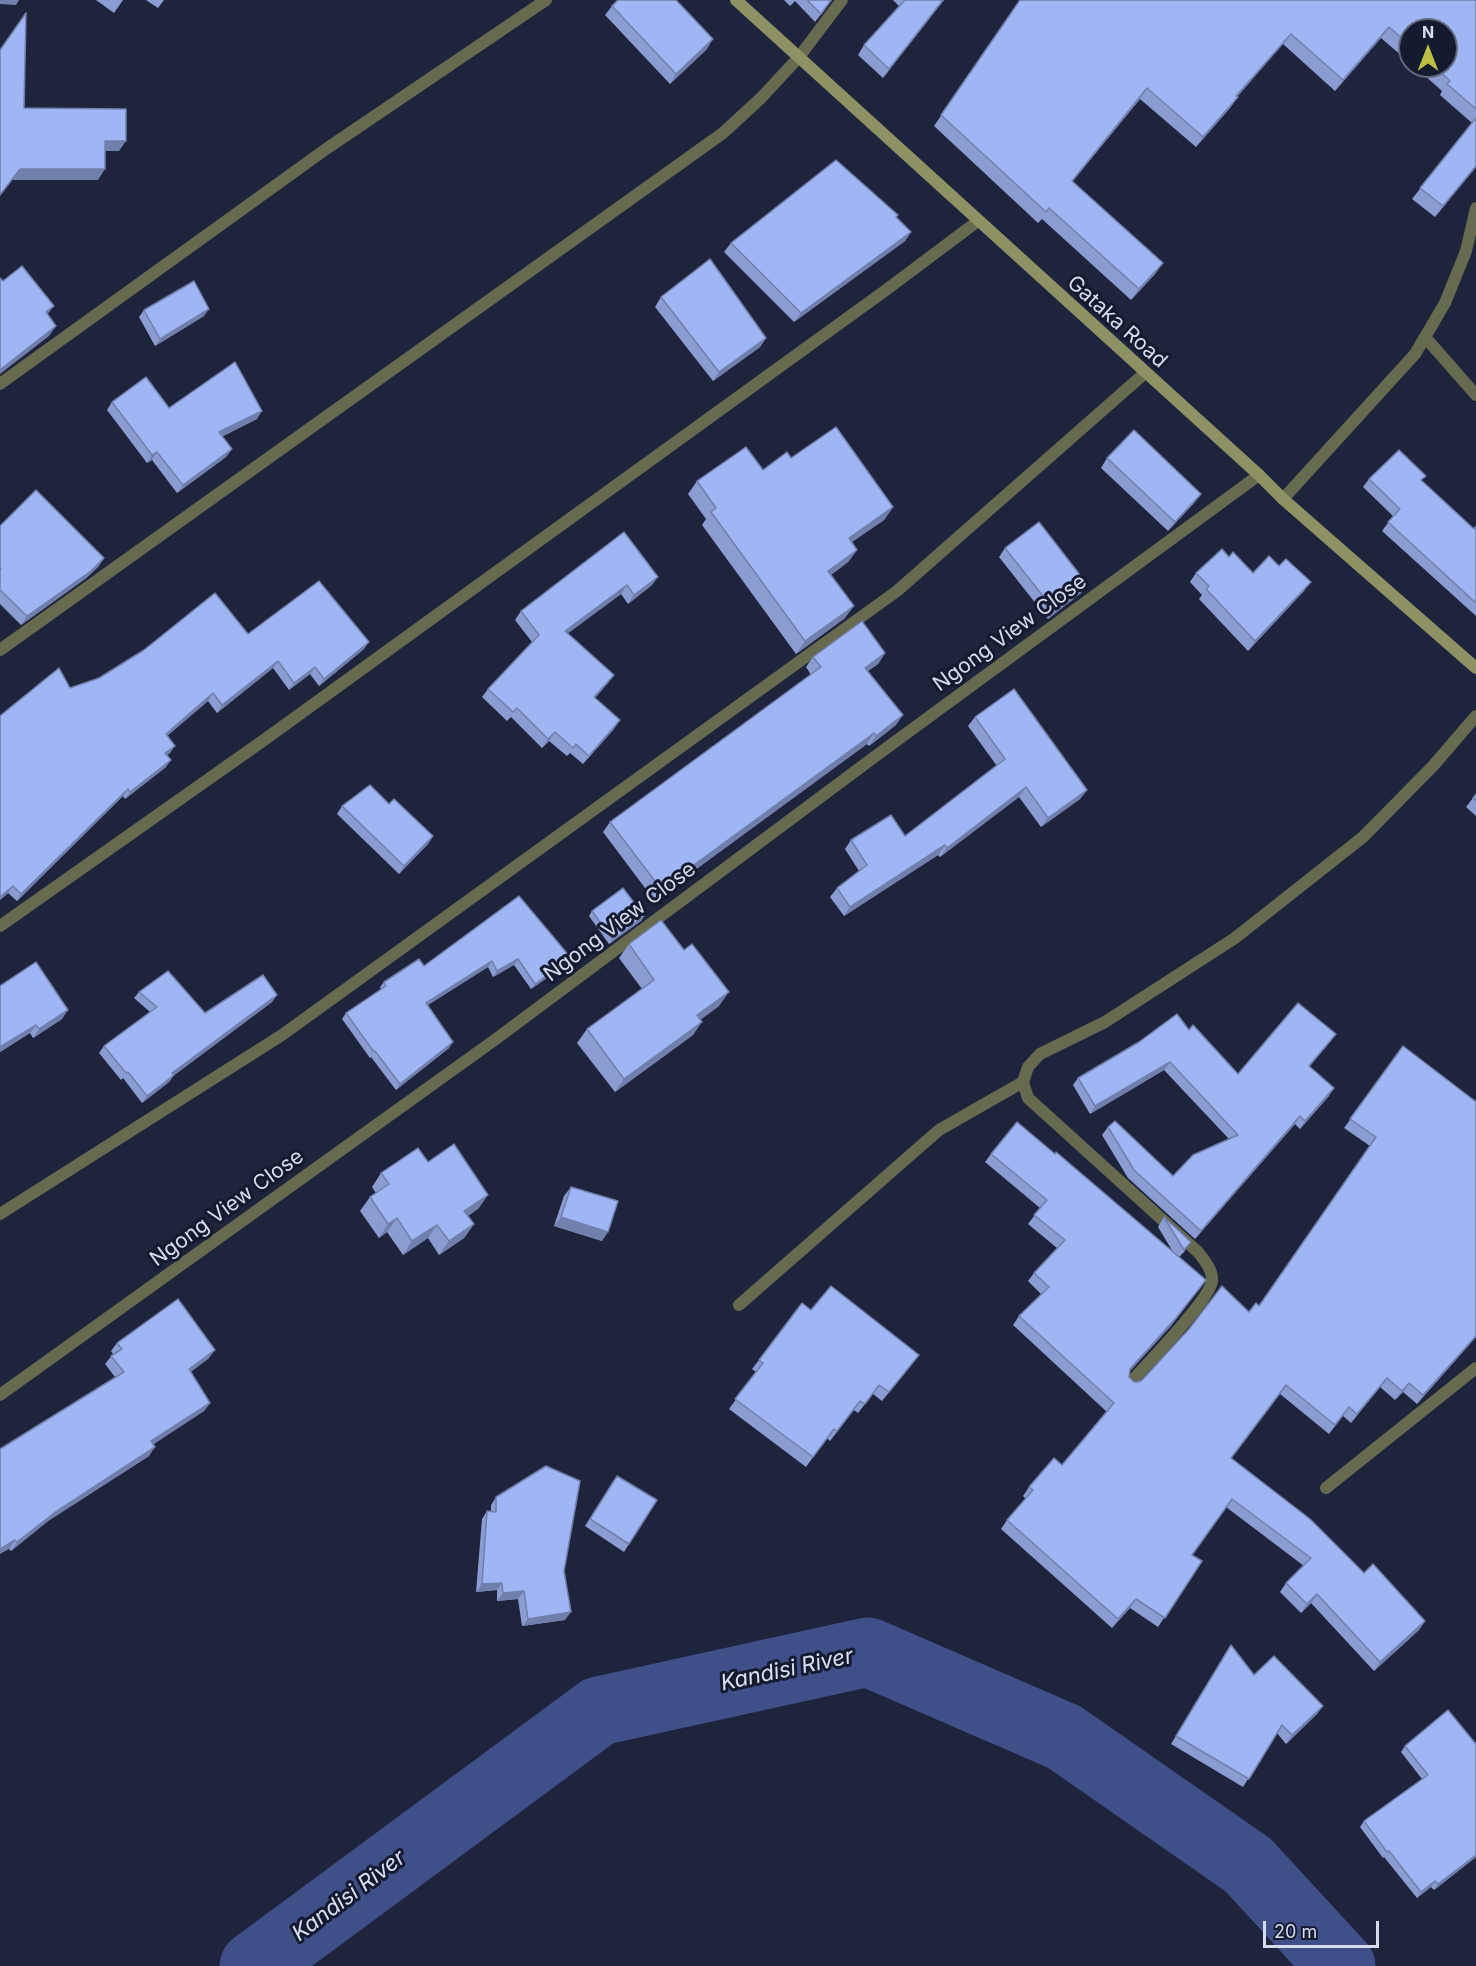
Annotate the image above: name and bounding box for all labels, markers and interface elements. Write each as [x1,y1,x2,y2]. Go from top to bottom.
north arrow [1398,18,1458,78]
text: N [1422,22,1434,42]
street label: Gataka Road [1062,270,1172,374]
street label: Ngong View Close [928,569,1092,697]
street label: Ngong View Close [539,857,701,987]
street label: Ngong View Close [145,1144,309,1272]
water label: Kandisi River [718,1643,856,1697]
water label: Kandisi River [287,1845,411,1947]
scale bar [1266,1909,1382,1947]
text: 20 m [1274,1921,1317,1942]

